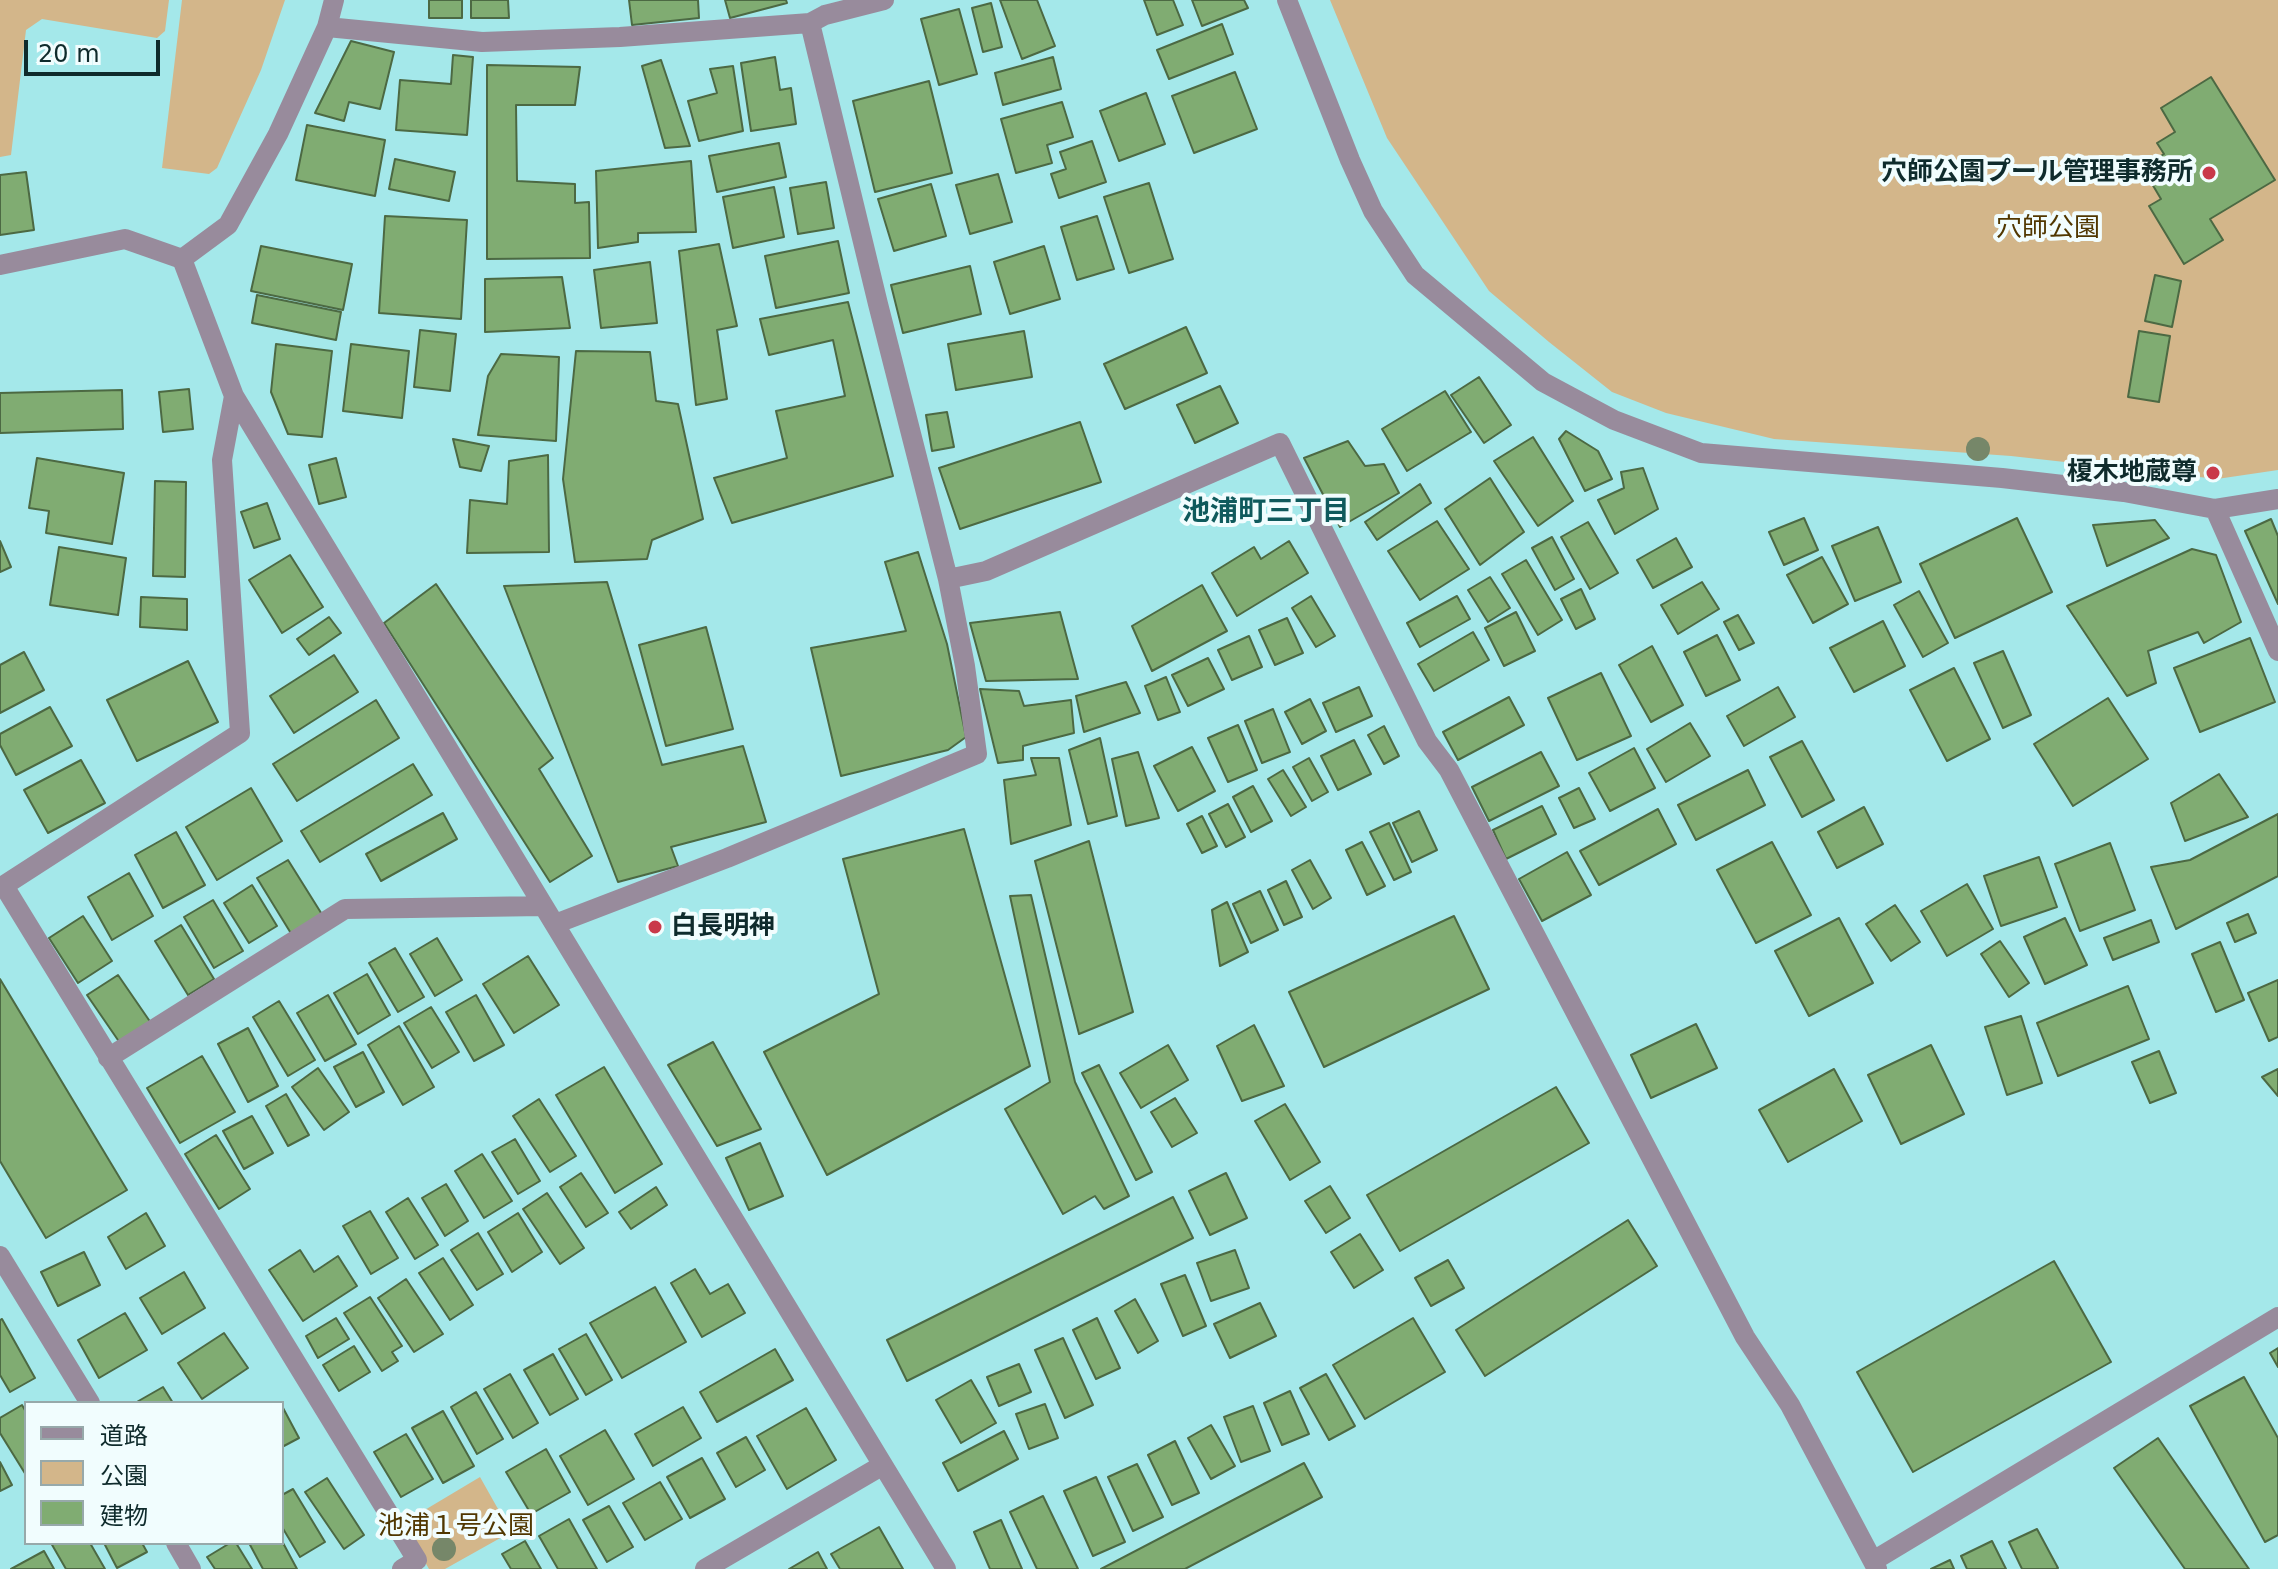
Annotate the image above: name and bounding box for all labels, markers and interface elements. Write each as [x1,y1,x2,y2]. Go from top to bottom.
scale bar [28,24,164,74]
text: 20 m [38,40,100,68]
place label: 穴師公園プール管理事務所 [1881,157,2193,189]
marker: 穴師公園プール管理事務所 [2200,164,2218,182]
park label: 穴師公園 [1996,213,2100,245]
place label: 榎木地蔵尊 [2067,457,2197,489]
marker: 榎木地蔵尊 [2204,464,2222,482]
district label: 池浦町三丁目 [1182,496,1350,530]
place label: 白長明神 [671,911,775,943]
marker: 白長明神 [646,918,664,936]
legend [24,1401,284,1545]
text: 道路 [100,1422,148,1450]
text: 公園 [100,1462,148,1490]
text: 建物 [100,1502,148,1530]
park label: 池浦１号公園 [378,1511,534,1543]

